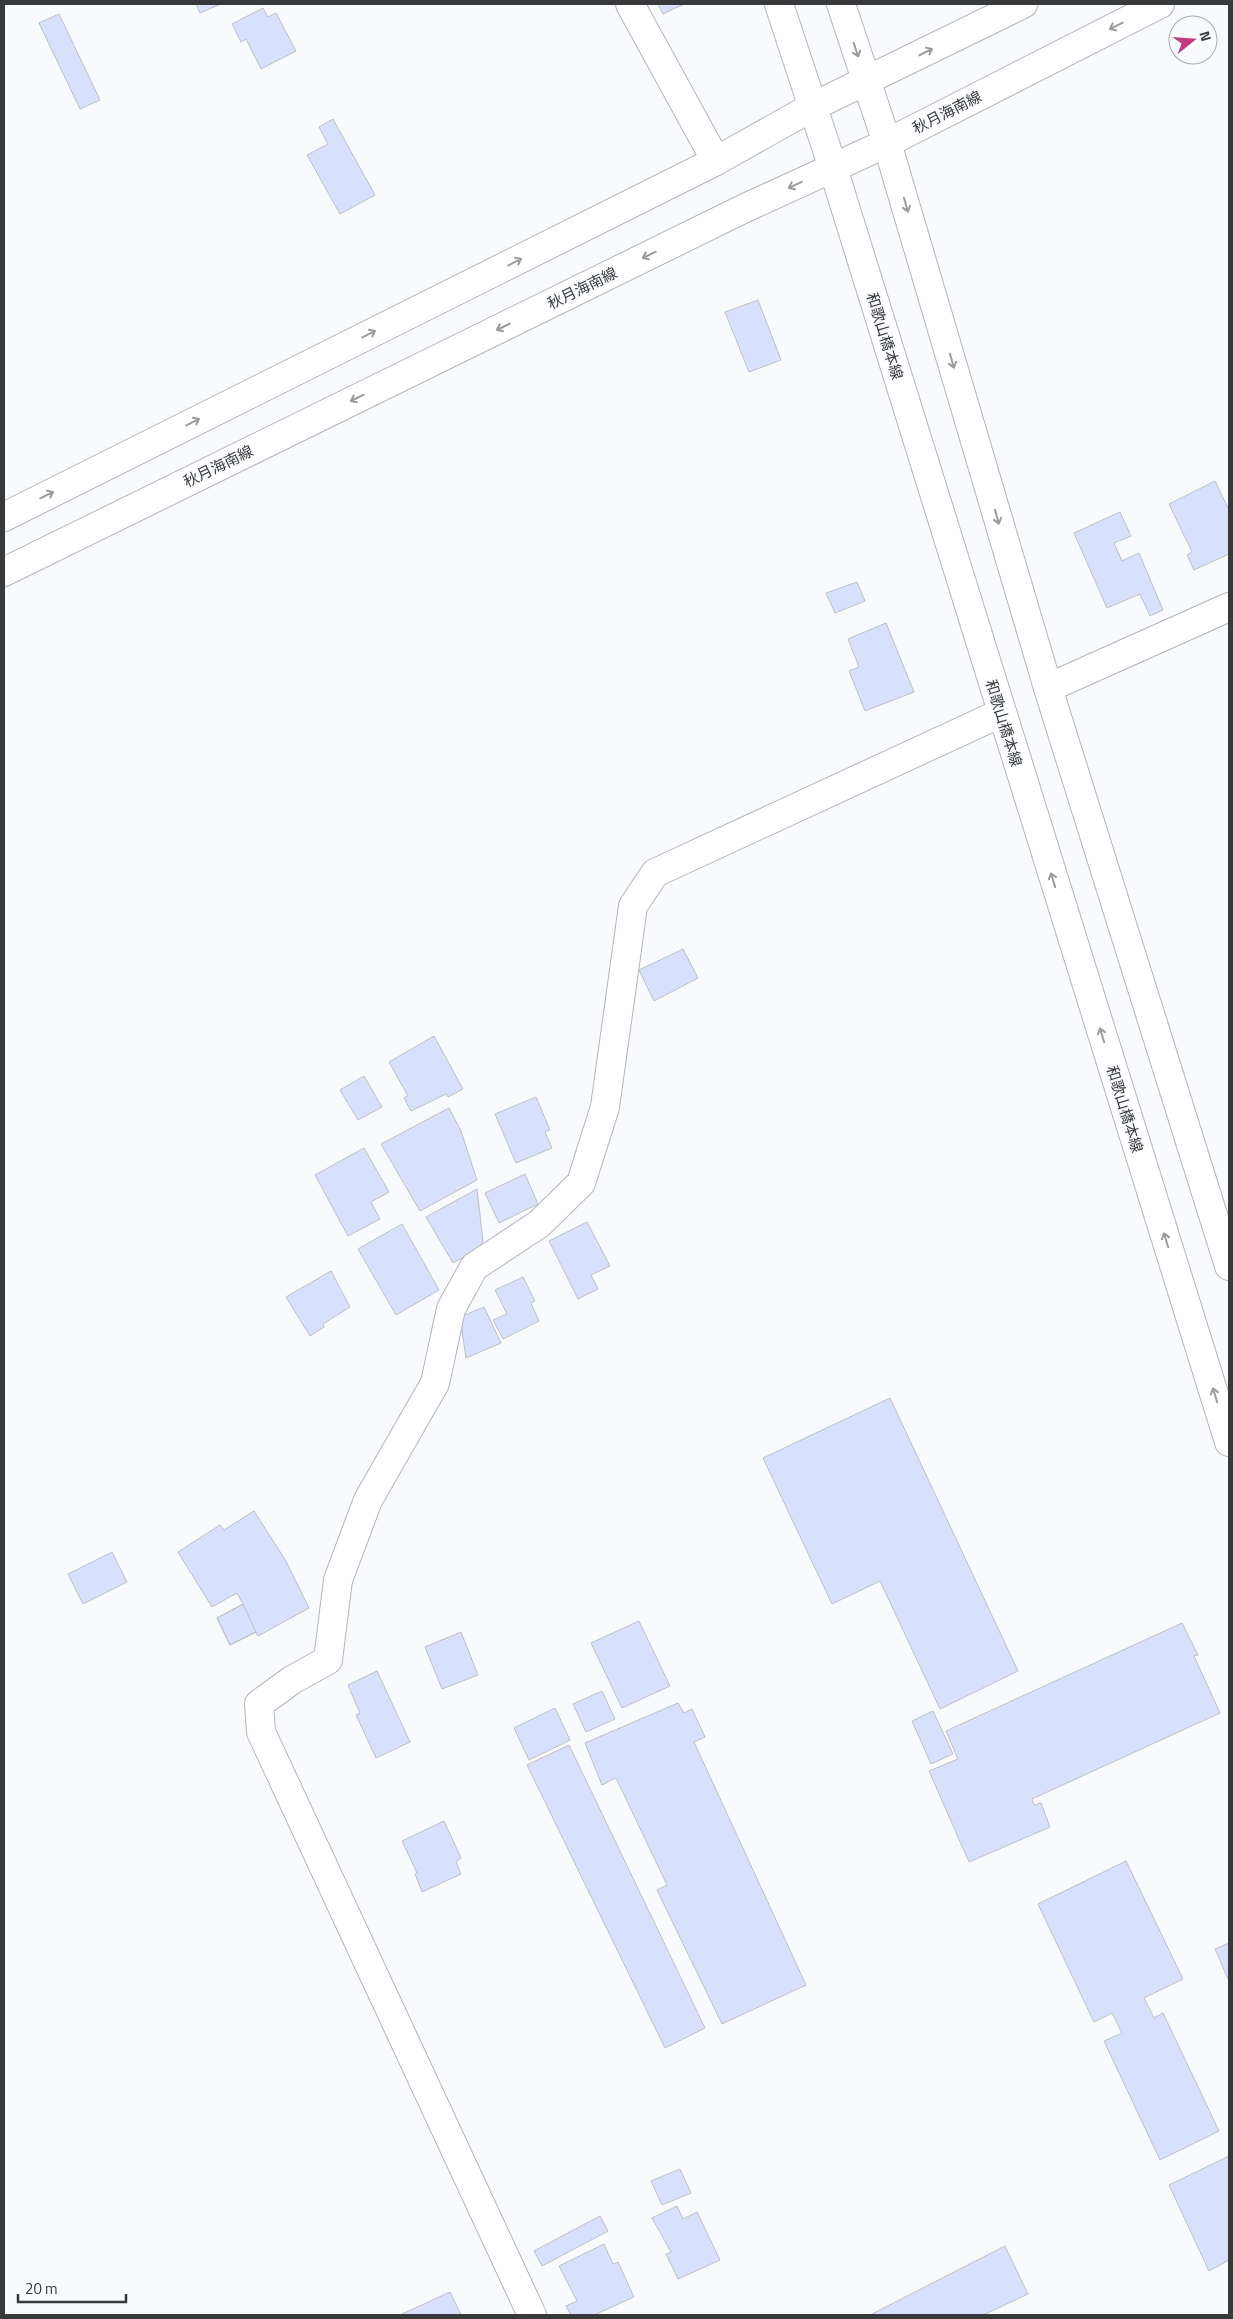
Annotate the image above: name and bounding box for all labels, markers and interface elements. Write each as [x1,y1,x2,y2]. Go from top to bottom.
north arrow [1168,15,1218,65]
one-way arrow [1109,22,1124,31]
text: N [1194,28,1217,44]
one-way arrow [852,42,861,57]
one-way arrow [918,47,933,57]
street label: 秋月海南線 [908,85,986,139]
one-way arrow [788,180,803,190]
one-way arrow [901,196,911,212]
one-way arrow [642,251,657,260]
one-way arrow [507,257,522,266]
street label: 秋月海南線 [543,261,621,315]
street label: 和歌山橋本線 [861,290,909,382]
one-way arrow [496,323,511,332]
one-way arrow [362,329,377,339]
one-way arrow [947,352,957,368]
one-way arrow [350,394,365,403]
one-way arrow [185,417,200,427]
street label: 秋月海南線 [179,439,257,493]
one-way arrow [40,490,55,500]
one-way arrow [993,508,1003,524]
street label: 和歌山橋本線 [980,677,1028,769]
one-way arrow [1048,872,1058,888]
one-way arrow [1096,1027,1106,1043]
street label: 和歌山橋本線 [1101,1063,1149,1155]
one-way arrow [1161,1233,1170,1249]
one-way arrow [1209,1388,1219,1404]
scale bar [18,2272,125,2304]
text: 20 m [25,2277,58,2300]

